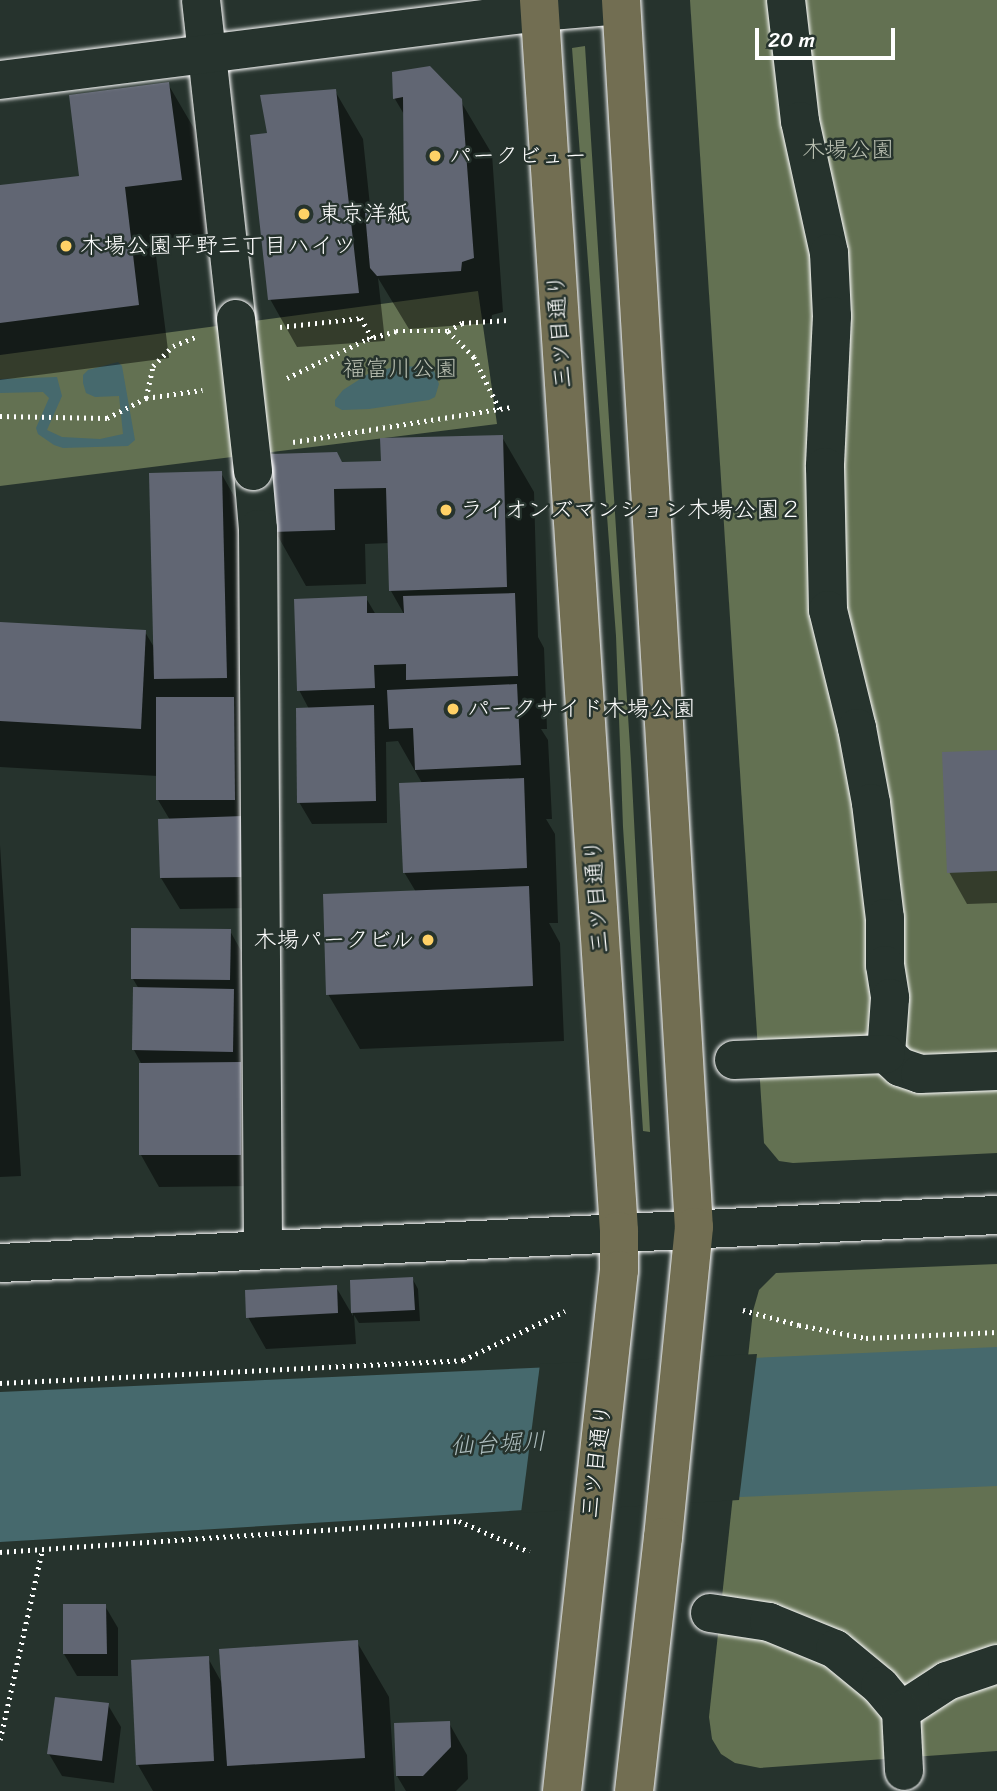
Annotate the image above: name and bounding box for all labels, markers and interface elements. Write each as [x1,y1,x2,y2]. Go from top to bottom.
scale bar [759,14,899,58]
text: 20 m [768,21,815,59]
park label: 木場公園 [802,136,894,164]
place label: パークビュー [449,142,587,170]
marker: パークビュー [427,148,443,164]
place label: 東京洋紙 [318,200,410,228]
marker: 東京洋紙 [296,206,312,222]
place label: 木場公園平野三丁目ハイツ [80,232,356,260]
marker: 木場公園平野三丁目ハイツ [58,238,74,254]
street label: 三ツ目通り [542,273,578,389]
park label: 福富川公園 [343,355,457,383]
place label: ライオンズマンション木場公園２ [460,496,805,524]
marker: ライオンズマンション木場公園２ [438,502,454,518]
place label: パークサイド木場公園 [467,695,697,723]
marker: パークサイド木場公園 [445,701,461,717]
street label: 三ツ目通り [579,838,615,954]
place label: 木場パークビル [253,926,414,954]
marker: 木場パークビル [420,932,436,948]
street label: 三ツ目通り [576,1402,618,1520]
water label: 仙台堀川 [449,1427,547,1461]

